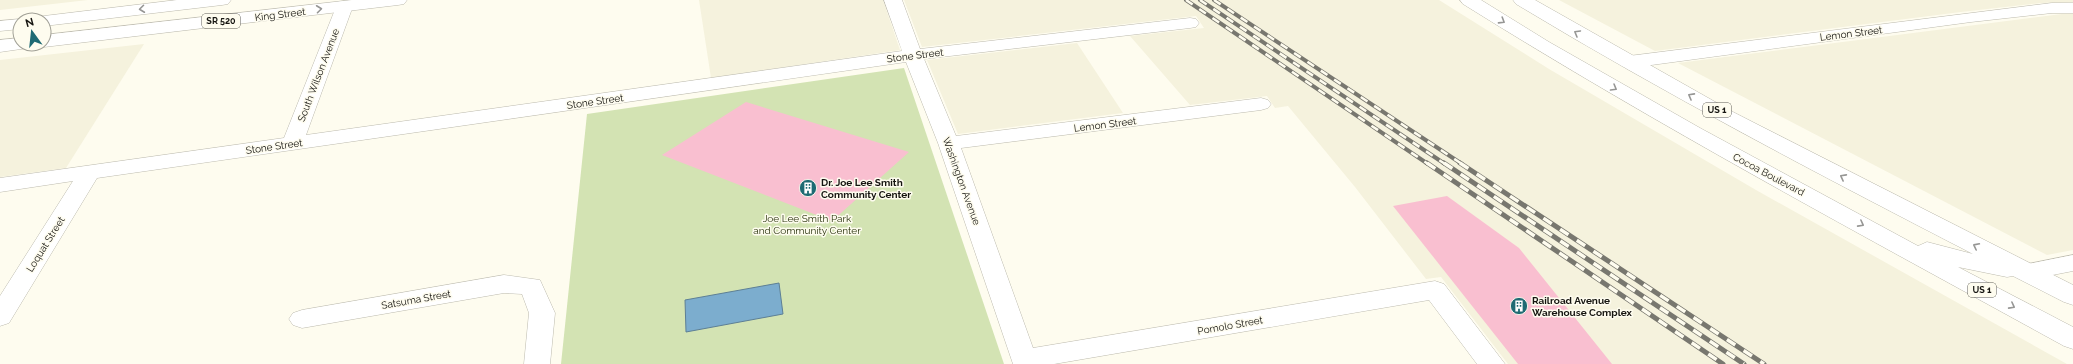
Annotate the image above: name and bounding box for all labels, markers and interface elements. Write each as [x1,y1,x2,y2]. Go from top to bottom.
one-way arrow [139,5,145,14]
one-way arrow [316,5,322,14]
street label: King Street [254,6,307,23]
north arrow [12,12,52,52]
road number: SR 520 [202,14,240,28]
text: N [24,15,35,30]
one-way arrow [1498,16,1505,24]
street label: Lemon Street [1819,24,1884,43]
street label: South Wilson Avenue [296,27,341,123]
one-way arrow [1574,31,1581,38]
street label: Stone Street [886,46,945,64]
one-way arrow [1610,83,1617,90]
street label: Stone Street [566,92,625,111]
one-way arrow [1688,93,1695,101]
road number: US 1 [1703,103,1731,117]
street label: Lemon Street [1073,115,1138,134]
street label: Washington Avenue [941,136,983,227]
street label: Stone Street [245,137,304,156]
street label: Cocoa Boulevard [1731,151,1806,198]
one-way arrow [1840,174,1847,182]
place label: Dr. Joe Lee Smith Community Center [821,177,911,200]
building icon: Dr. Joe Lee Smith Community Center [798,178,818,198]
park label: Joe Lee Smith Park and Community Center [753,213,861,236]
street label: Loquat Street [24,214,67,274]
one-way arrow [1856,219,1864,227]
one-way arrow [1973,243,1980,251]
road number: US 1 [1968,283,1996,297]
street label: Satsuma Street [380,288,452,311]
place label: Railroad Avenue Warehouse Complex [1532,295,1633,318]
building icon: Railroad Avenue Warehouse Complex [1509,296,1529,316]
one-way arrow [2008,301,2015,309]
street label: Pomolo Street [1197,314,1264,337]

